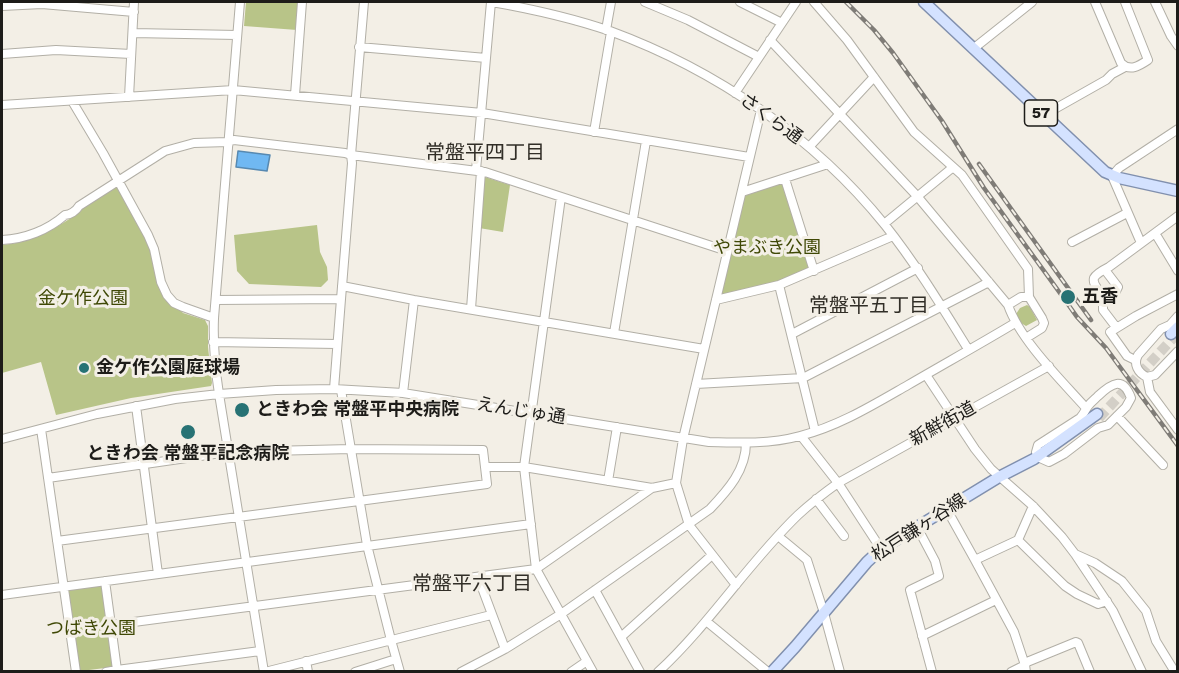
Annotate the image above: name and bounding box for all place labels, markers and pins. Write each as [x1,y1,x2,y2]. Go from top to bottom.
place label: 五香 [1082,286,1118,308]
marker: 五香 [1059,288,1077,306]
place label: 金ケ作公園庭球場 [96,357,240,379]
marker: 金ケ作公園庭球場 [77,361,91,375]
place label: ときわ会 常盤平中央病院 [256,399,459,421]
marker: ときわ会 常盤平中央病院 [233,401,251,419]
marker: ときわ会 常盤平記念病院 [179,423,197,441]
place label: ときわ会 常盤平記念病院 [86,443,290,465]

